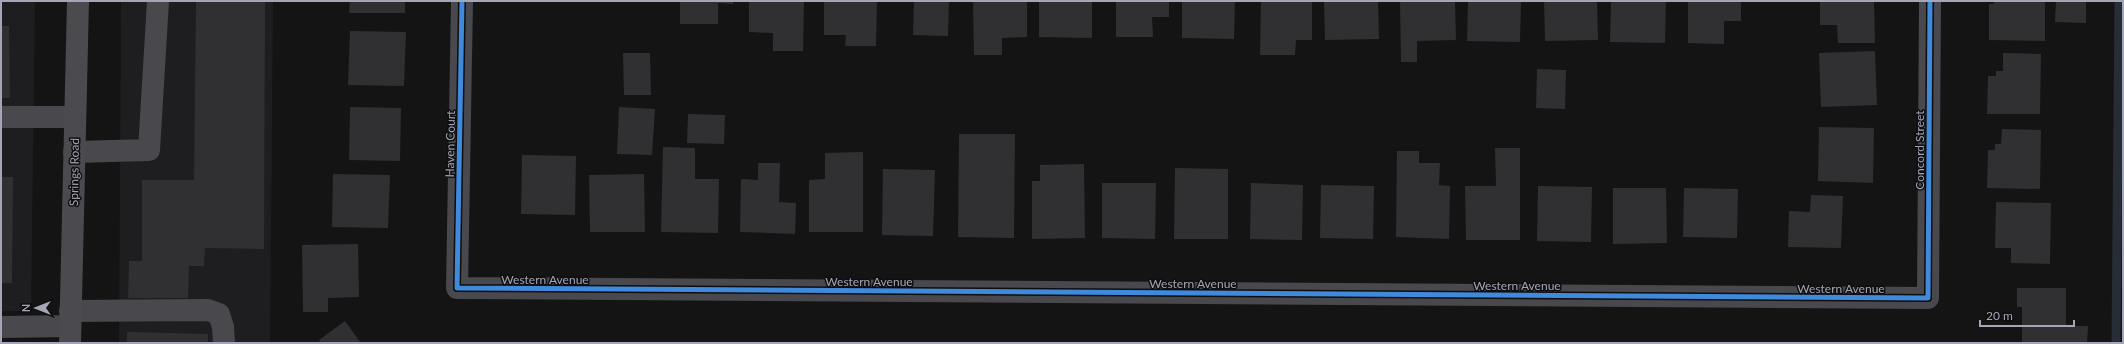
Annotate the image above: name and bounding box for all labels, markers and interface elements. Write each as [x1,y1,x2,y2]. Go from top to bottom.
street label: Haven Court [442,110,458,178]
street label: Concord Street [1912,110,1927,190]
street label: Springs Road [66,138,82,206]
street label: Western Avenue [501,272,589,287]
street label: Western Avenue [825,274,913,289]
street label: Western Avenue [1149,276,1237,291]
street label: Western Avenue [1473,278,1561,293]
street label: Western Avenue [1797,281,1885,296]
north arrow [16,288,56,328]
scale bar [1980,302,2074,328]
text: N [19,304,32,312]
text: 20 m [1986,308,2013,323]

